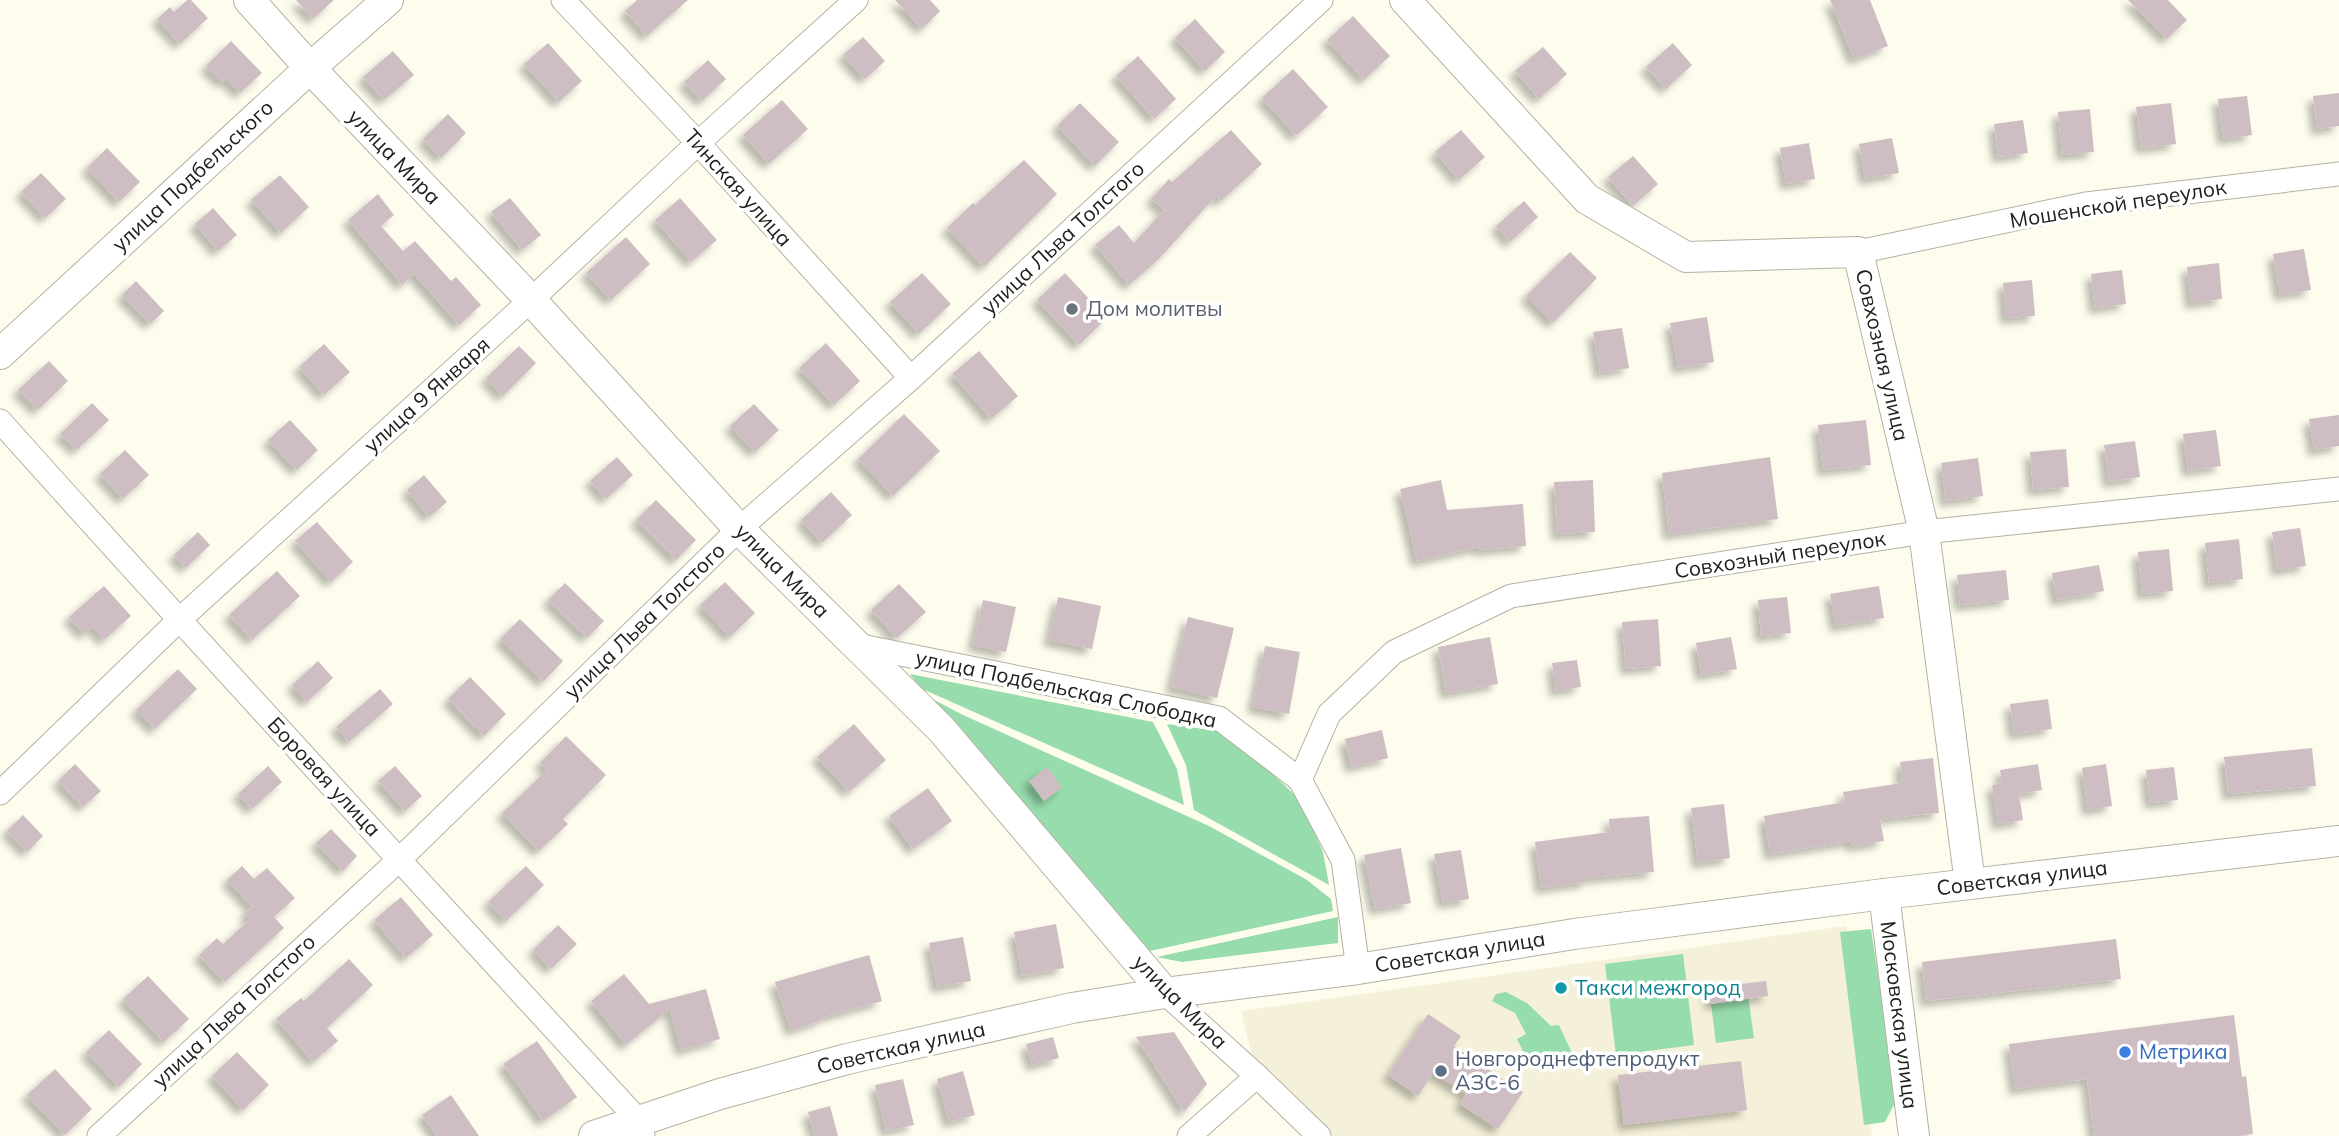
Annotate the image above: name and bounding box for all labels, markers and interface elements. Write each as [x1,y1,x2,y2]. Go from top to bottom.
street label: улица Подбельского [106,94,278,257]
street label: улица Мира [343,103,447,210]
street label: Тинская улица [679,123,798,251]
street label: улица Льва Толстого [975,155,1149,320]
street label: Мошенской переулок [2008,173,2229,233]
street label: Совхозная улица [1851,266,1915,443]
place label: Дом молитвы [1086,295,1223,321]
marker: Дом молитвы [1064,301,1080,317]
street label: улица 9 Января [358,331,495,458]
street label: улица Мира [730,518,835,623]
street label: Совхозный переулок [1672,524,1888,584]
street label: улица Льва Толстого [558,537,730,704]
street label: улица Подбельская Слободка [913,643,1219,733]
street label: Боровая улица [263,711,387,842]
street label: Советская улица [1935,854,2109,900]
street label: Московская улица [1876,920,1924,1110]
street label: Советская улица [1373,925,1547,977]
street label: улица Льва Толстого [146,928,320,1093]
street label: улица Мира [1128,949,1233,1054]
place label: Такси межгород [1575,974,1741,1000]
marker: Такси межгород [1553,980,1569,996]
street label: Советская улица [814,1015,988,1079]
place label: Метрика [2139,1038,2228,1064]
marker: Метрика [2117,1044,2133,1060]
place label: Новгороднефтепродукт АЗС-6 [1455,1045,1700,1095]
marker: Новгороднефтепродукт АЗС-6 [1433,1063,1449,1079]

